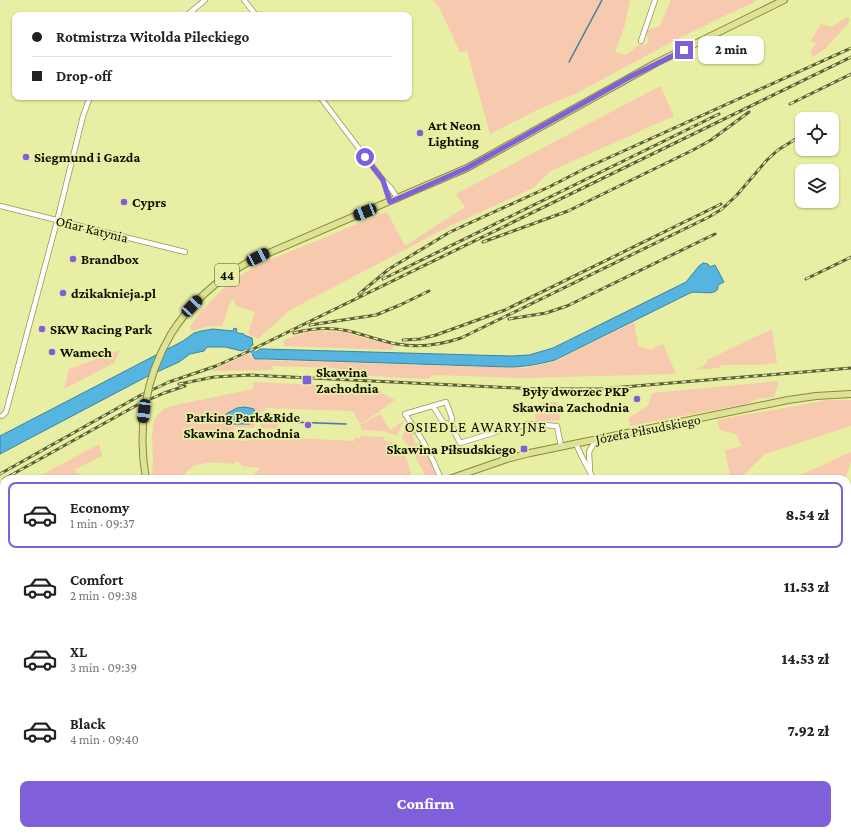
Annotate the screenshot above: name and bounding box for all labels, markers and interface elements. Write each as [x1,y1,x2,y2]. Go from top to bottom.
text: Rotmistrza Witolda Pileckiego [56,29,249,45]
callout: 2 min [698,36,764,64]
route end [675,41,693,59]
text: 2 min [715,42,747,57]
text: Drop-off [56,68,112,84]
map controls [795,112,839,208]
button: locate [795,112,839,156]
place label: Art Neon Lighting [427,117,481,149]
marker: Art Neon Lighting [415,128,425,138]
route start [356,148,374,166]
place label: Siegmund i Gazda [34,149,141,165]
marker: Siegmund i Gazda [21,152,31,162]
button: layers [795,164,839,208]
place label: Cyprs [132,194,166,210]
marker: Cyprs [119,197,129,207]
car [352,202,378,222]
street label: Ofiar Katynia [54,212,130,246]
car [245,246,271,268]
place label: Brandbox [81,251,140,267]
marker: Brandbox [68,254,78,264]
road number: 44 [215,264,239,286]
place label: dzikaknieja.pl [71,285,156,302]
marker: dzikaknieja.pl [58,288,68,298]
car [179,293,205,319]
place label: SKW Racing Park [50,321,152,337]
marker: SKW Racing Park [37,324,47,334]
place label: Wamech [59,344,112,360]
marker: Wamech [47,347,57,357]
place label: Skawina Zachodnia [316,364,379,396]
marker: Skawina Zachodnia [301,374,313,386]
place label: Były dworzec PKP Skawina Zachodnia [512,383,629,415]
marker: Były dworzec PKP Skawina Zachodnia [632,394,642,404]
car [137,398,151,424]
place label: Parking Park&Ride Skawina Zachodnia [183,409,300,441]
street label: Józefa Piłsudskiego [592,411,702,447]
district label: OSIEDLE AWARYJNE [405,419,547,436]
marker: Parking Park&Ride Skawina Zachodnia [303,420,313,430]
place label: Skawina Piłsudskiego [387,441,516,457]
marker: Skawina Piłsudskiego [519,444,529,454]
icon: car [22,497,58,533]
text: Economy [70,500,129,516]
text: 8.54 zł [785,507,829,523]
text: 1 min · 09:37 [70,516,135,531]
icon: car [22,569,58,605]
text: Comfort [70,572,124,588]
text: 11.53 zł [784,579,829,595]
text: 2 min · 09:38 [70,588,138,603]
icon: car [22,641,58,677]
text: XL [70,644,87,660]
text: 14.53 zł [781,651,829,667]
text: 3 min · 09:39 [70,660,137,675]
icon: car [22,713,58,749]
text: Black [70,716,105,732]
text: 7.92 zł [787,723,829,739]
text: 4 min · 09:40 [70,732,139,747]
button: Confirm [20,781,831,827]

